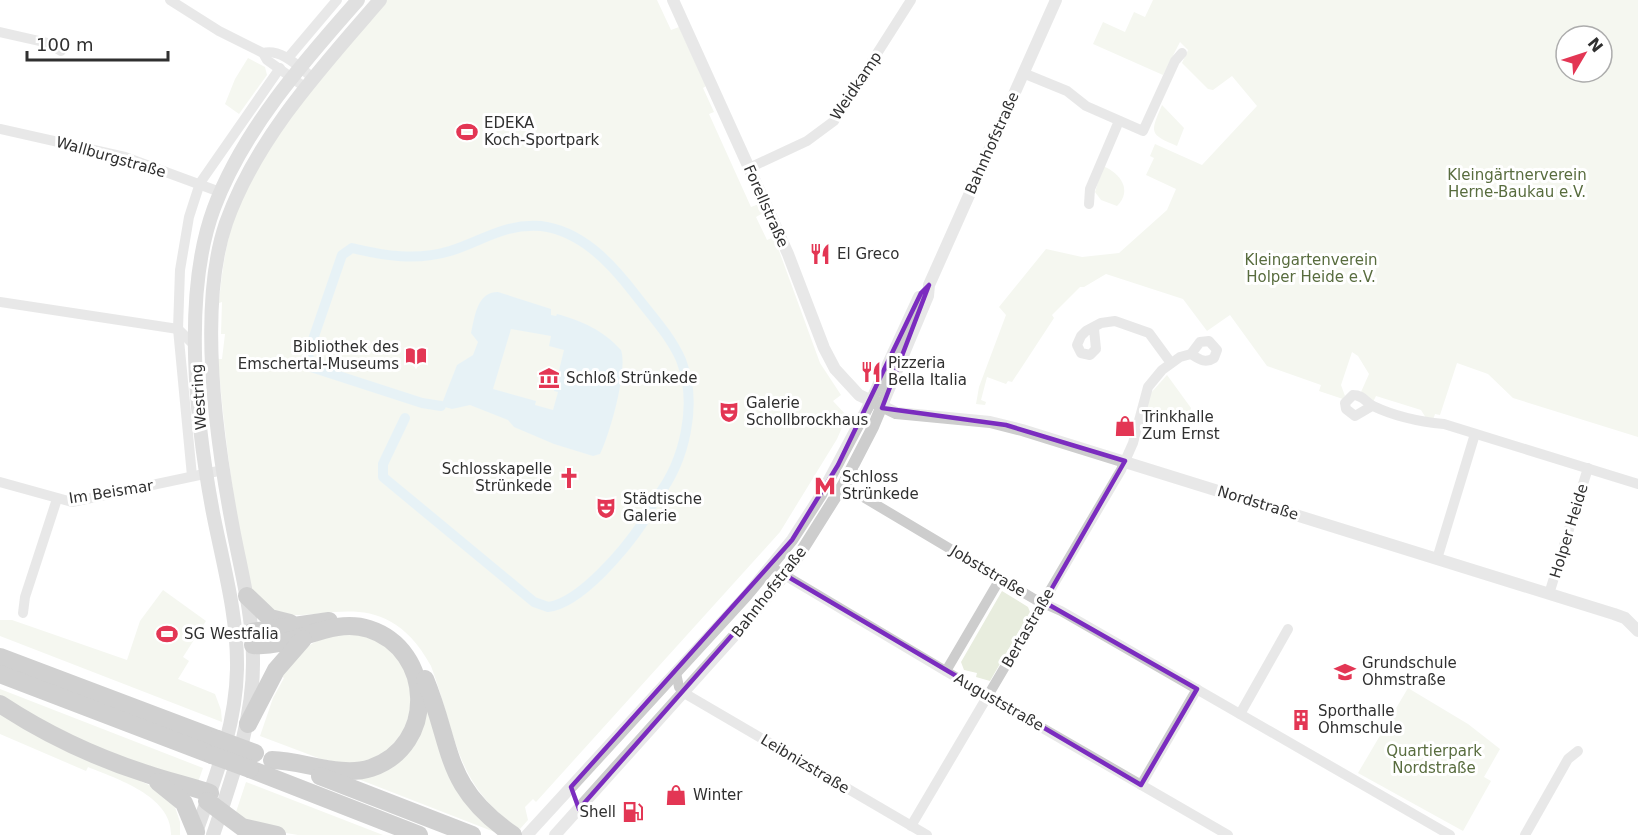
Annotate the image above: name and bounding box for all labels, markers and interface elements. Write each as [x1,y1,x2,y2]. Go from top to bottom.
scale bar [27,24,168,62]
north arrow [1554,24,1614,84]
text: 100 m [36,34,94,55]
text: N [1584,34,1607,56]
street label: Weidkamp [827,48,885,124]
street label: Bahnhofstraße [961,89,1023,197]
place label: EDEKA Koch-Sportpark [484,114,600,149]
sports icon: EDEKA Koch-Sportpark [455,120,479,144]
street label: Wallburgstraße [54,133,168,181]
street label: Forellstraße [740,162,792,250]
park label: Kleingärtnerverein Herne-Baukau e.V. [1447,166,1587,201]
restaurant icon: El Greco [808,242,832,266]
place label: El Greco [837,245,900,263]
park label: Kleingartenverein Holper Heide e.V. [1244,251,1378,286]
place label: Bibliothek des Emschertal-Museums [238,338,399,373]
library icon: Bibliothek des Emschertal-Museums [404,344,428,368]
place label: Pizzeria Bella Italia [888,354,967,389]
restaurant icon: Pizzeria Bella Italia [859,360,883,384]
street label: Westring [188,363,210,431]
museum icon: Schloß Strünkede [537,366,561,390]
place label: Schloß Strünkede [566,369,698,387]
place label: Galerie Schollbrockhaus [746,394,868,429]
theatre icon: Galerie Schollbrockhaus [717,400,741,424]
place label: Trinkhalle Zum Ernst [1141,408,1220,443]
shop icon: Trinkhalle Zum Ernst [1113,414,1137,438]
place label: Schlosskapelle Strünkede [442,460,552,495]
church icon: Schlosskapelle Strünkede [557,466,581,490]
place label: Schloss Strünkede [842,468,919,503]
metro station icon: Schloss Strünkede [813,474,837,498]
street label: Im Beismar [67,476,155,508]
street label: Nordstraße [1215,482,1301,524]
street label: Holper Heide [1546,482,1592,580]
place label: Städtische Galerie [623,490,702,525]
theatre icon: Städtische Galerie [594,496,618,520]
street label: Jobststraße [946,541,1029,600]
street label: Bahnhofstraße [728,543,810,641]
street label: Bertastraße [998,585,1058,671]
sports icon: SG Westfalia [155,622,179,646]
place label: SG Westfalia [184,625,279,643]
place label: Grundschule Ohmstraße [1362,654,1457,689]
school or university icon: Grundschule Ohmstraße [1333,660,1357,684]
street label: Auguststraße [951,669,1047,735]
place label: Sporthalle Ohmschule [1318,702,1402,737]
building icon: Sporthalle Ohmschule [1289,708,1313,732]
street label: Leibnizstraße [757,730,853,798]
park label: Quartierpark Nordstraße [1386,742,1482,777]
shop icon: Winter [664,783,688,807]
place label: Winter [693,786,743,804]
fuel station icon: Shell [621,800,645,824]
place label: Shell [579,803,616,821]

